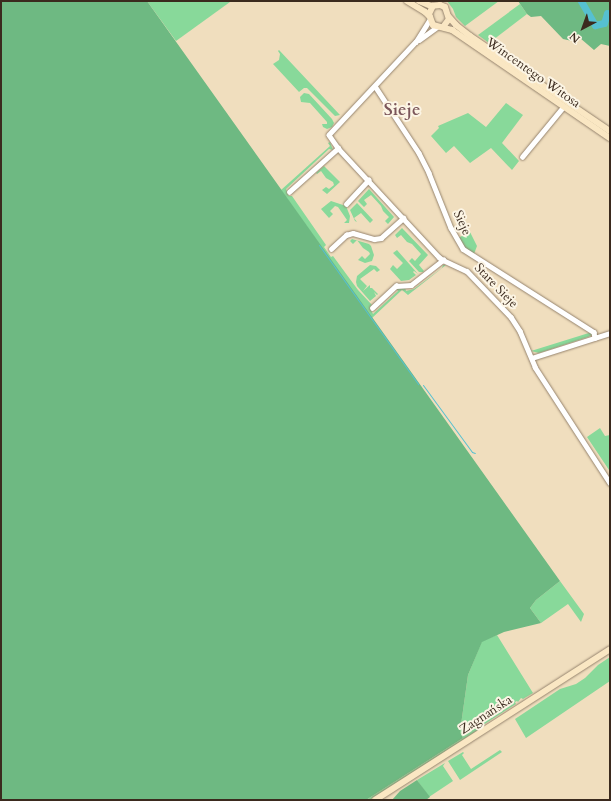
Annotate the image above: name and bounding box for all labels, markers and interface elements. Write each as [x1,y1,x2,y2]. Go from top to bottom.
north arrow [563,8,603,48]
text: N [566,29,583,46]
street label: Wincentego Witosa [483,35,583,111]
district label: Sieje [384,100,420,120]
street label: Sieje [450,208,474,238]
street label: Stare Sieje [471,260,521,312]
street label: Zagnańska [457,692,515,738]

